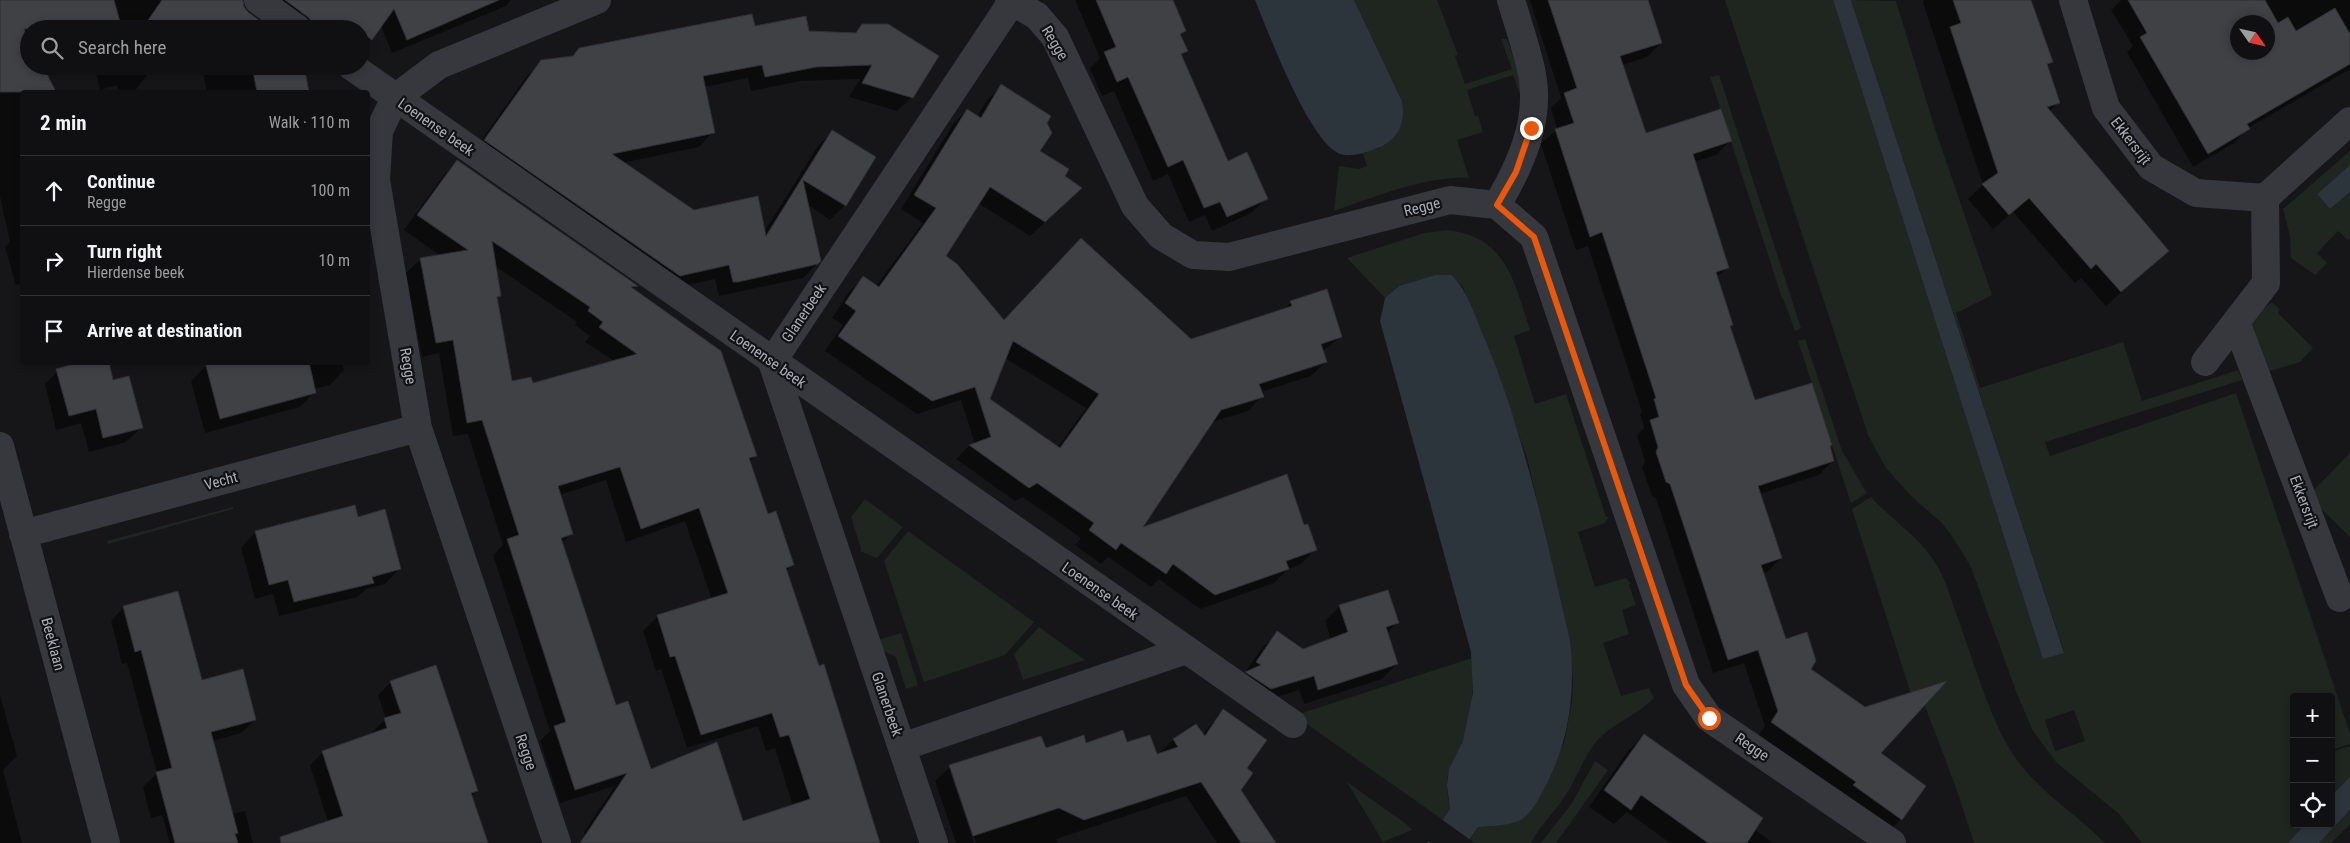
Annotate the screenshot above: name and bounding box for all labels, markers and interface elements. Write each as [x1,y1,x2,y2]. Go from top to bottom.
north arrow [2230,15,2275,60]
search box [20,20,370,75]
street label: Regge [1038,23,1072,63]
icon: search [38,34,66,62]
text: Search here [78,36,166,59]
street label: Loenense beek [394,94,478,160]
text: 2 min [40,111,87,135]
text: Walk · 110 m [269,113,350,132]
street label: Ekkersrijt [2107,114,2155,168]
route end [1520,117,1543,140]
text: Continue [87,170,155,193]
icon: ahead [40,177,68,205]
text: 100 m [311,181,350,200]
text: Regge [87,193,126,212]
street label: Regge [1402,194,1442,220]
text: Turn right [87,240,162,263]
icon: right [40,247,68,275]
text: 10 m [318,251,350,270]
text: Hierdense beek [87,263,185,282]
street label: Glanerbeek [778,280,830,346]
icon: arrive [40,317,68,345]
text: Arrive at destination [87,319,242,342]
street label: Loenense beek [726,326,810,392]
street label: Regge [396,346,420,386]
street label: Vecht [202,468,240,494]
street label: Ekkersrijt [2286,473,2322,531]
street label: Loenense beek [1058,558,1142,624]
street label: Beeklaan [37,616,69,672]
street label: Glanerbeek [868,670,906,739]
map controls [2290,693,2335,828]
button: + [2290,693,2335,738]
route start [1698,707,1721,730]
street label: Regge [1732,729,1772,765]
street label: Regge [511,732,541,772]
button: − [2290,738,2335,783]
button: locate [2290,783,2335,828]

